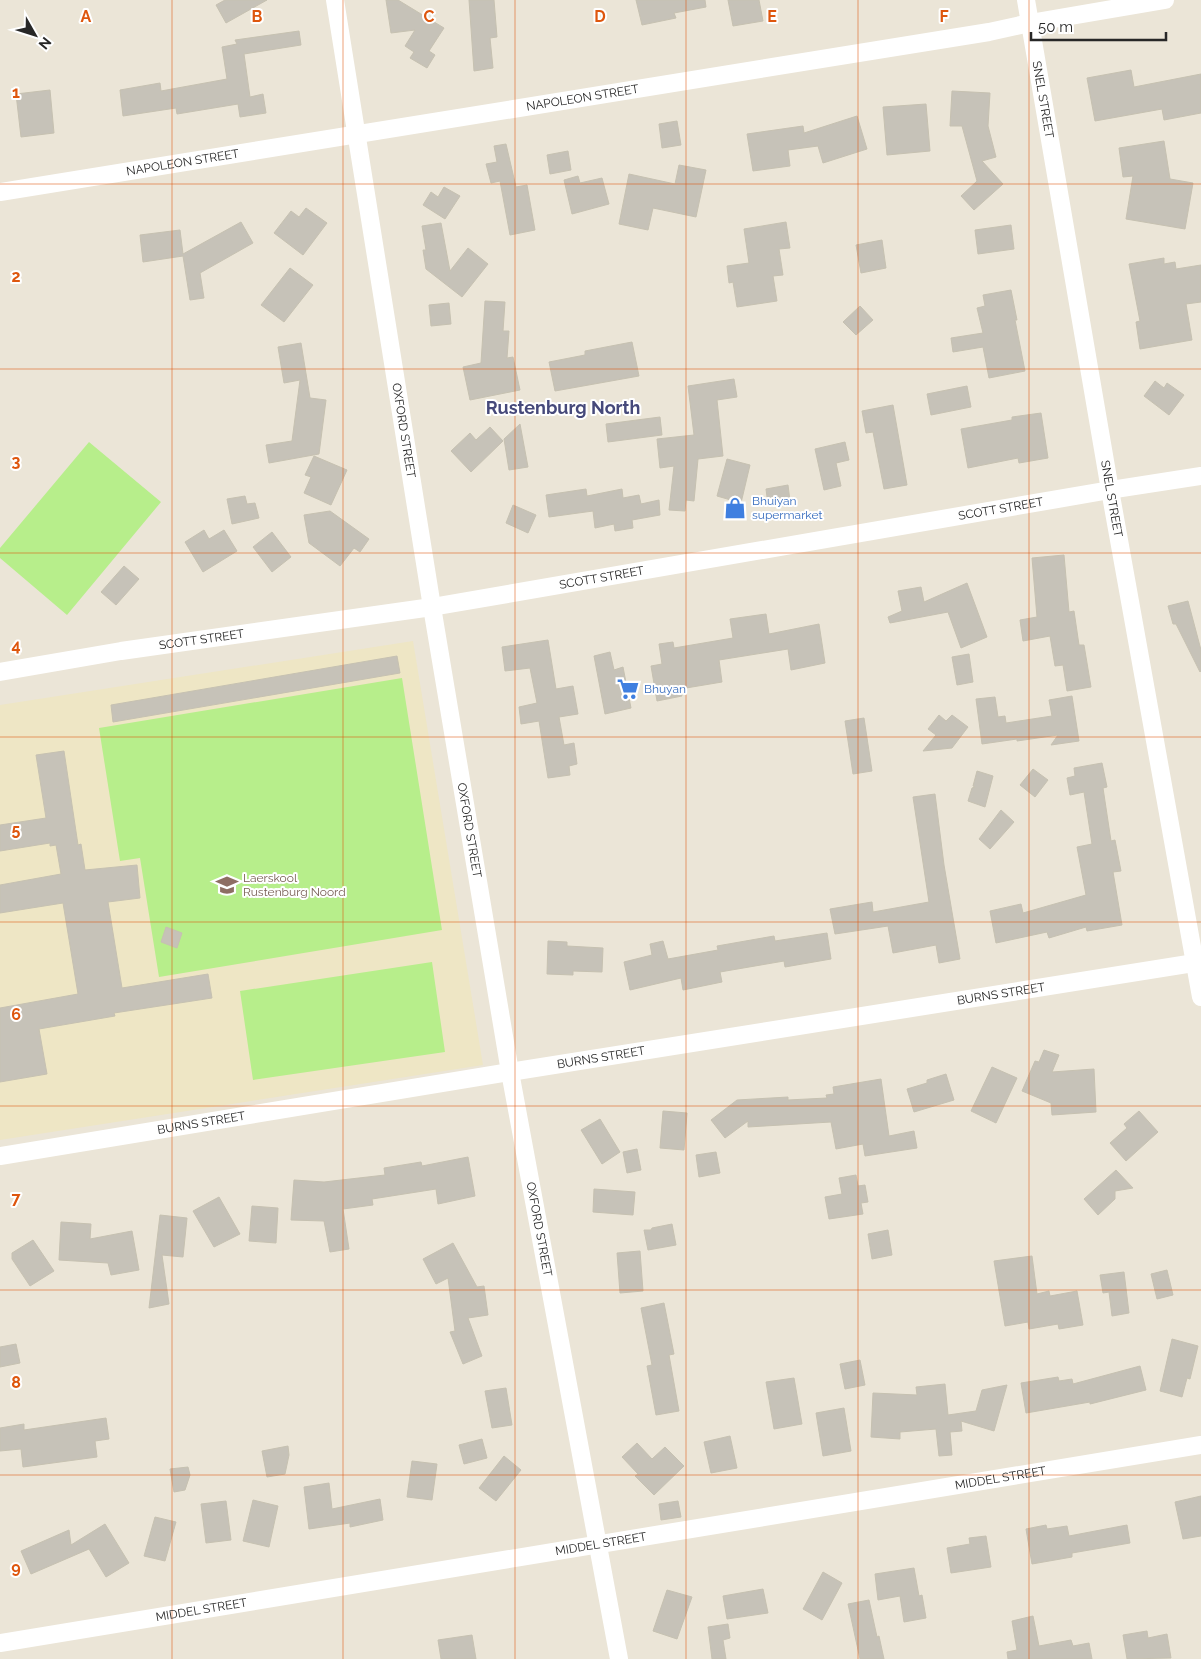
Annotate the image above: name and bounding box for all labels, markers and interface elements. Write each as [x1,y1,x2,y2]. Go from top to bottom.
text: A [81,7,92,26]
text: B [252,7,263,26]
text: C [424,7,435,26]
text: D [594,7,606,26]
text: E [767,7,777,26]
text: F [939,7,949,26]
north arrow [10,10,60,60]
scale bar [1031,10,1166,42]
text: 50 m [1038,18,1073,36]
text: N [36,34,55,52]
street label: SNEL STREET [1030,60,1057,140]
street label: NAPOLEON STREET [525,82,640,114]
text: 1 [12,83,20,102]
street label: NAPOLEON STREET [125,146,241,178]
text: 2 [11,267,21,286]
street label: OXFORD STREET [389,382,418,480]
district label: Rustenburg North [486,397,640,418]
text: 3 [12,452,21,471]
street label: SNEL STREET [1098,459,1125,539]
place label: Bhuiyan supermarket [752,494,822,522]
shop icon: Bhuiyan supermarket [722,495,748,521]
street label: SCOTT STREET [957,495,1045,523]
street label: SCOTT STREET [558,563,646,592]
street label: SCOTT STREET [158,627,246,653]
text: 4 [11,636,21,655]
supermarket icon: Bhuyan [615,676,641,702]
place label: Bhuyan [644,682,686,696]
street label: OXFORD STREET [455,782,484,879]
text: 5 [12,820,21,839]
place label: Laerskool Rustenburg Noord [243,871,346,899]
school or university icon: Laerskool Rustenburg Noord [214,872,240,898]
street label: BURNS STREET [956,980,1047,1008]
text: 6 [11,1005,21,1024]
street label: BURNS STREET [556,1044,647,1071]
street label: BURNS STREET [156,1109,247,1137]
street label: OXFORD STREET [524,1181,555,1278]
text: 7 [12,1189,21,1208]
text: 8 [11,1373,21,1392]
street label: MIDDEL STREET [954,1464,1048,1492]
street label: MIDDEL STREET [554,1529,648,1558]
text: 9 [11,1558,21,1577]
street label: MIDDEL STREET [155,1595,249,1624]

